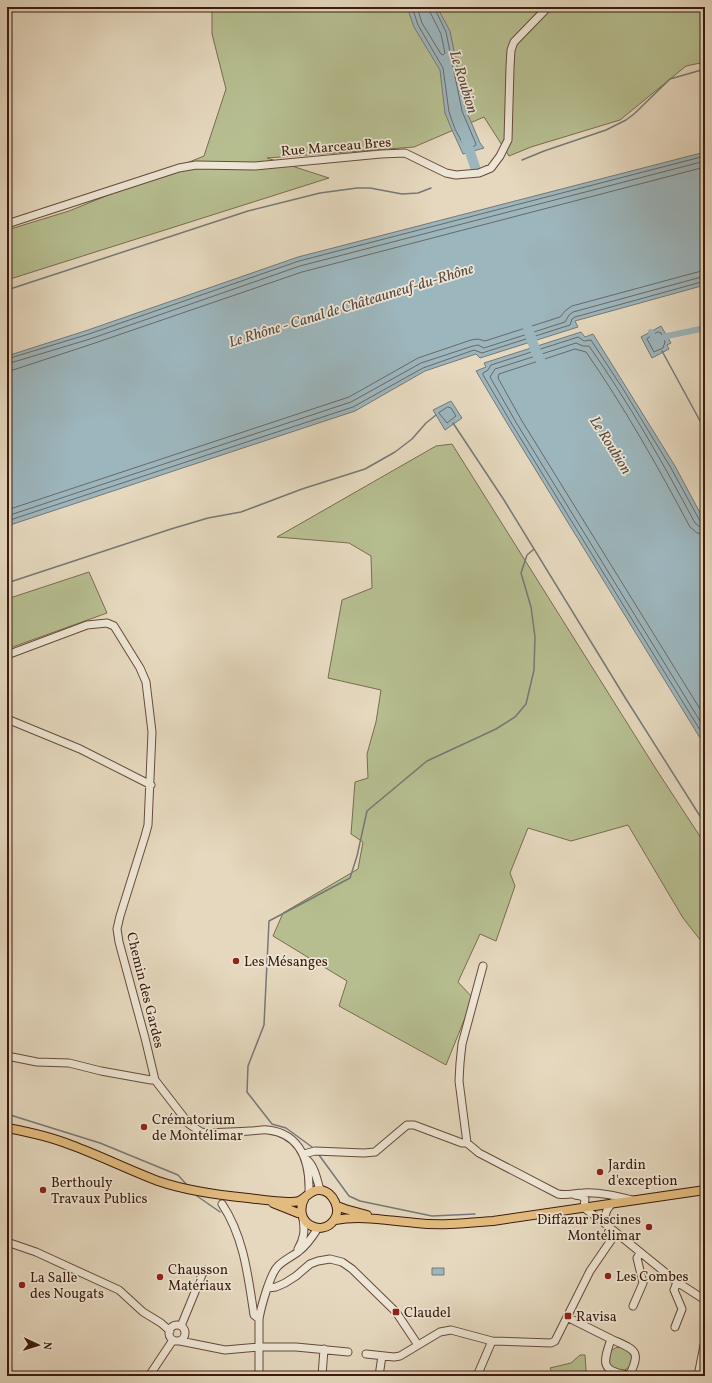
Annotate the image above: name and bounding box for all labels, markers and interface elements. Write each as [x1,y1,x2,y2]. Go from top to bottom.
water label: Le Roubion [443,48,482,117]
street label: Rue Marceau Bres [280,133,392,162]
water label: Le Rhône - Canal de Châteauneuf-du-Rhône [226,259,477,354]
water label: Le Roubion [584,413,636,479]
street label: Chemin des Gardes [121,930,168,1050]
place label: Les Mésanges [244,953,328,972]
marker: Les Mésanges [231,956,241,966]
place label: Crématorium de Montélimar [152,1111,243,1146]
marker: Crématorium de Montélimar [139,1122,149,1132]
place label: Jardin d'exception [608,1156,678,1191]
marker: Jardin d'exception [595,1167,605,1177]
place label: Berthouly Travaux Publics [51,1174,148,1209]
marker: Berthouly Travaux Publics [38,1185,48,1195]
place label: Diffazur Piscines Montélimar [537,1211,641,1246]
marker: Diffazur Piscines Montélimar [644,1222,654,1232]
place label: Chausson Matériaux [168,1261,231,1296]
place label: Les Combes [616,1268,689,1287]
place label: La Salle des Nougats [30,1269,104,1304]
marker: Les Combes [603,1271,613,1281]
marker: Chausson Matériaux [155,1272,165,1282]
marker: La Salle des Nougats [17,1280,27,1290]
place label: Claudel [404,1304,451,1323]
marker: Claudel [391,1307,401,1317]
place label: Ravisa [576,1308,617,1327]
marker: Ravisa [563,1311,573,1321]
north arrow [18,1325,58,1365]
text: N [39,1341,54,1350]

